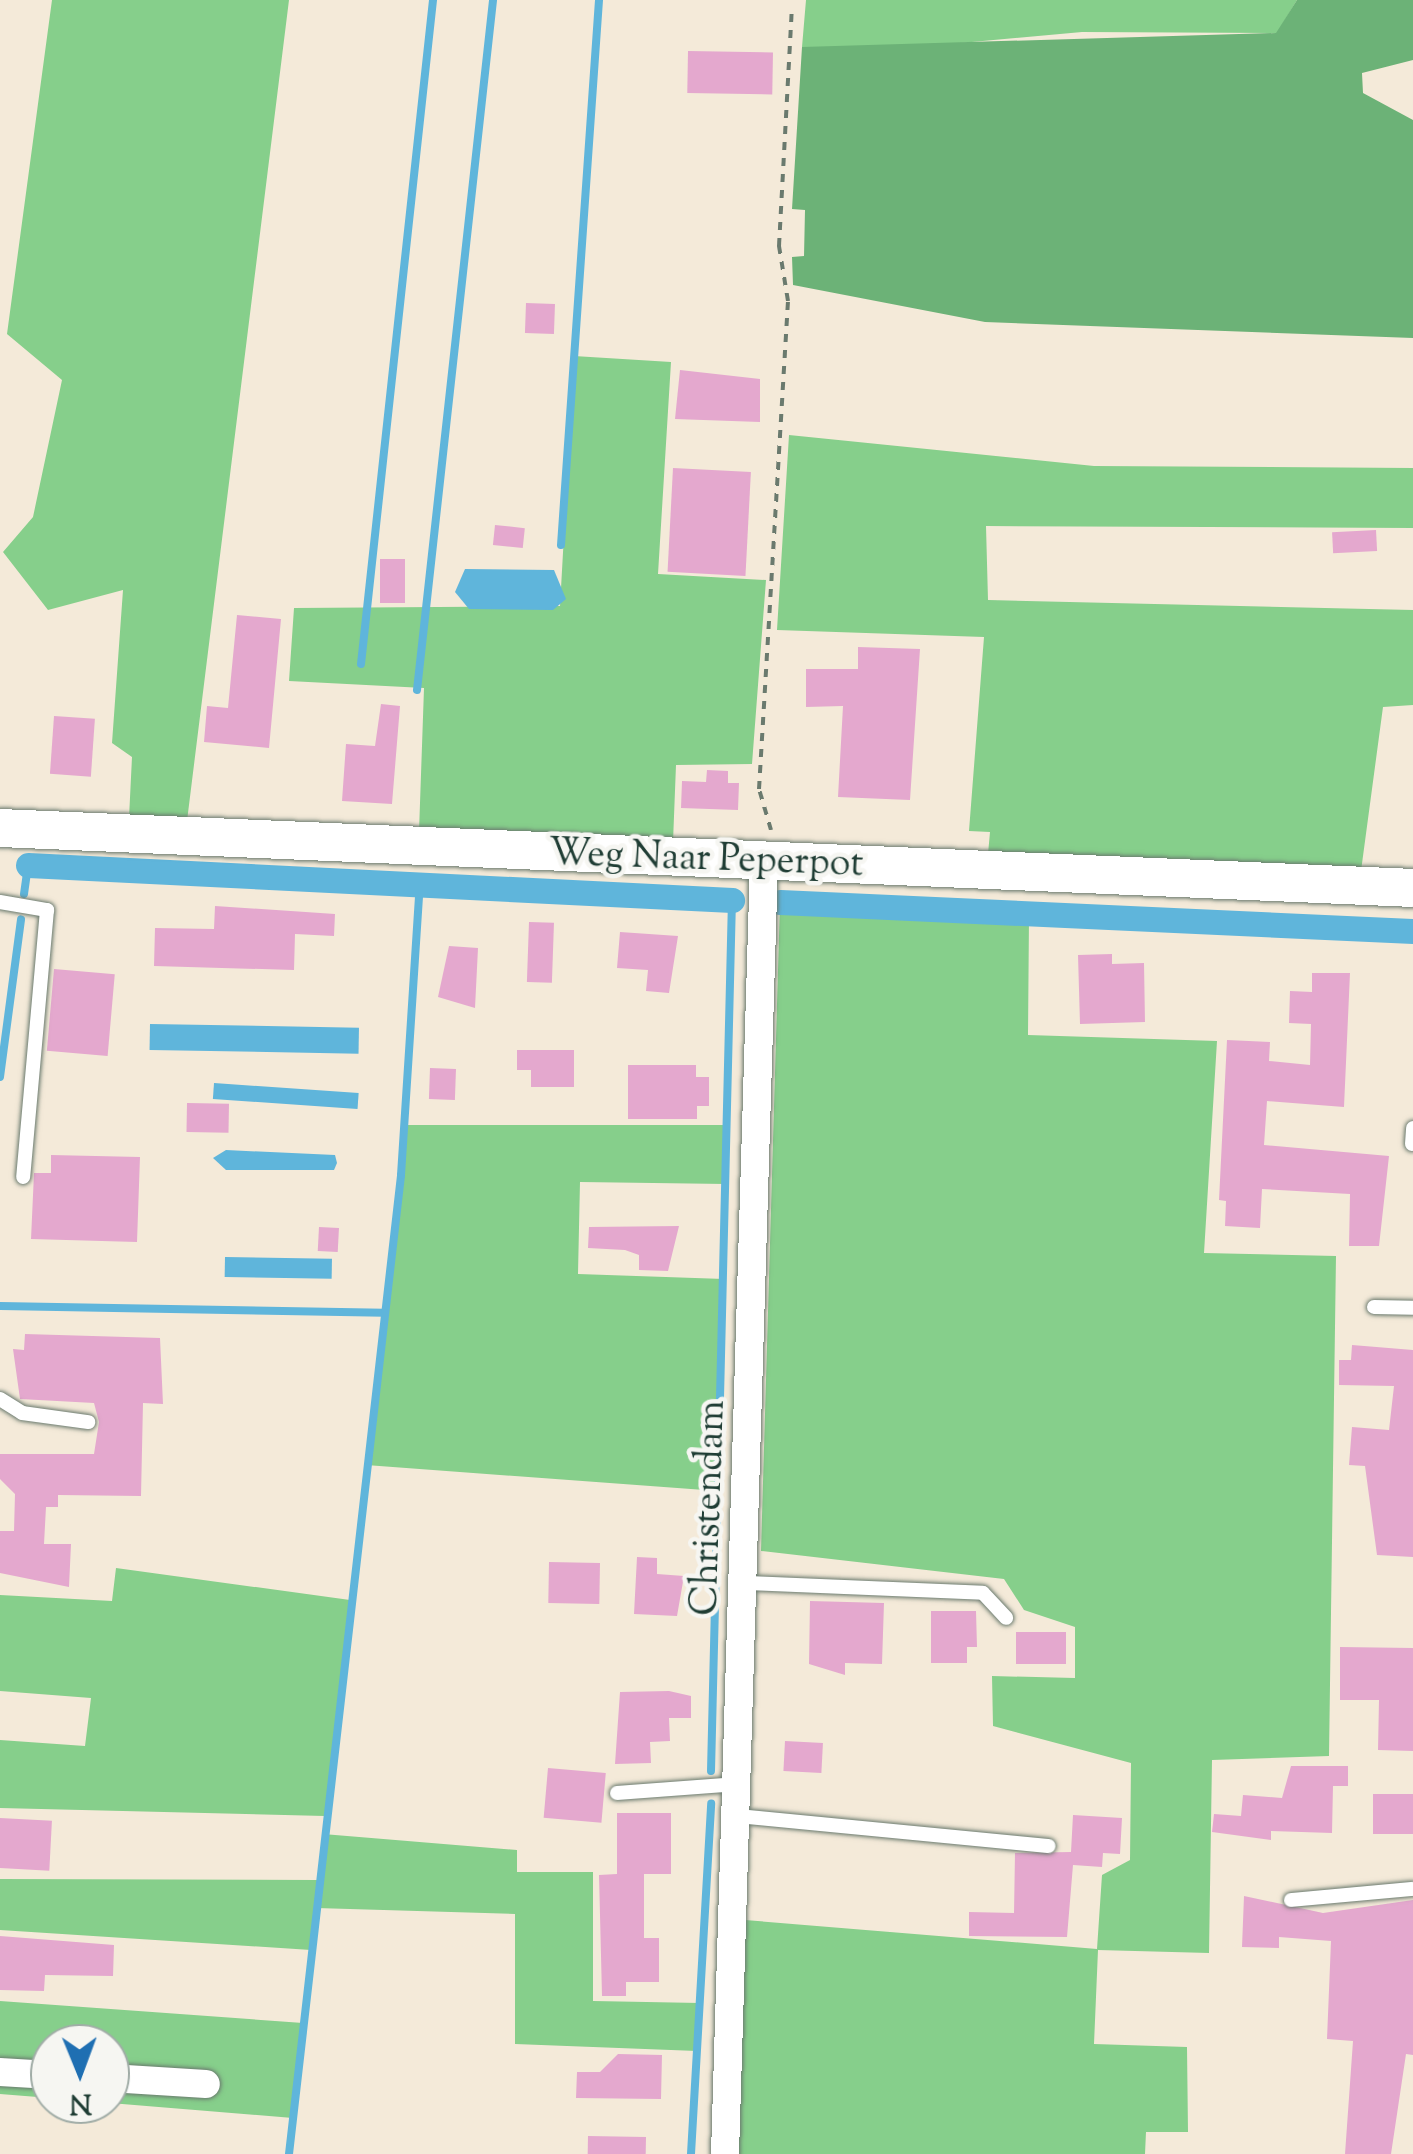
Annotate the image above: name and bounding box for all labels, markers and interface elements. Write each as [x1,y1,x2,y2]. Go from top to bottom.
street label: Weg Naar Peperpot [548,833,864,889]
street label: Christendam [684,1399,738,1617]
north arrow [30,2024,130,2124]
text: N [69,2082,92,2122]

